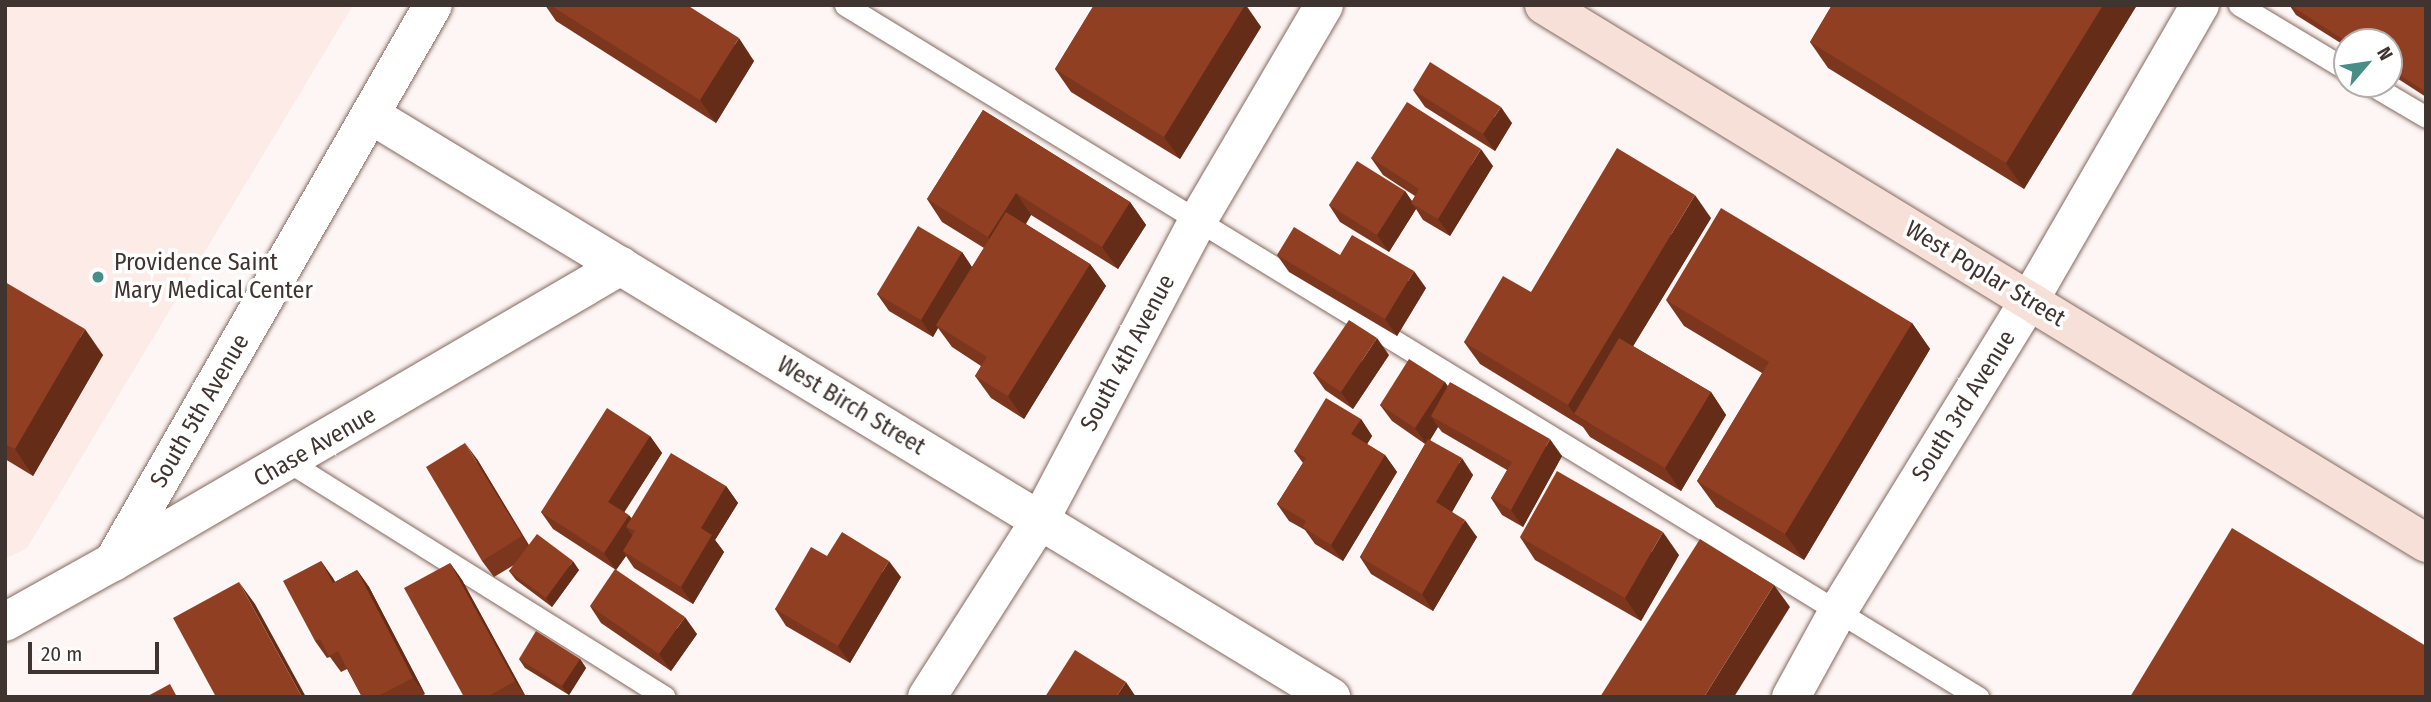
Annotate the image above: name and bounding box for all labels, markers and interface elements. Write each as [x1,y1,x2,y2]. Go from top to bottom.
north arrow [2333,28,2403,98]
text: N [2372,43,2398,64]
street label: West Poplar Street [1900,215,2070,333]
place label: Providence Saint Mary Medical Center [114,249,313,305]
marker: Providence Saint Mary Medical Center [88,267,108,287]
street label: South 4th Avenue [1075,270,1181,436]
street label: South 3rd Avenue [1906,325,2022,487]
street label: South 5th Avenue [144,329,256,493]
street label: West Birch Street [772,350,930,462]
street label: Chase Avenue [249,401,381,493]
scale bar [32,628,163,672]
text: 20 m [41,641,82,667]

